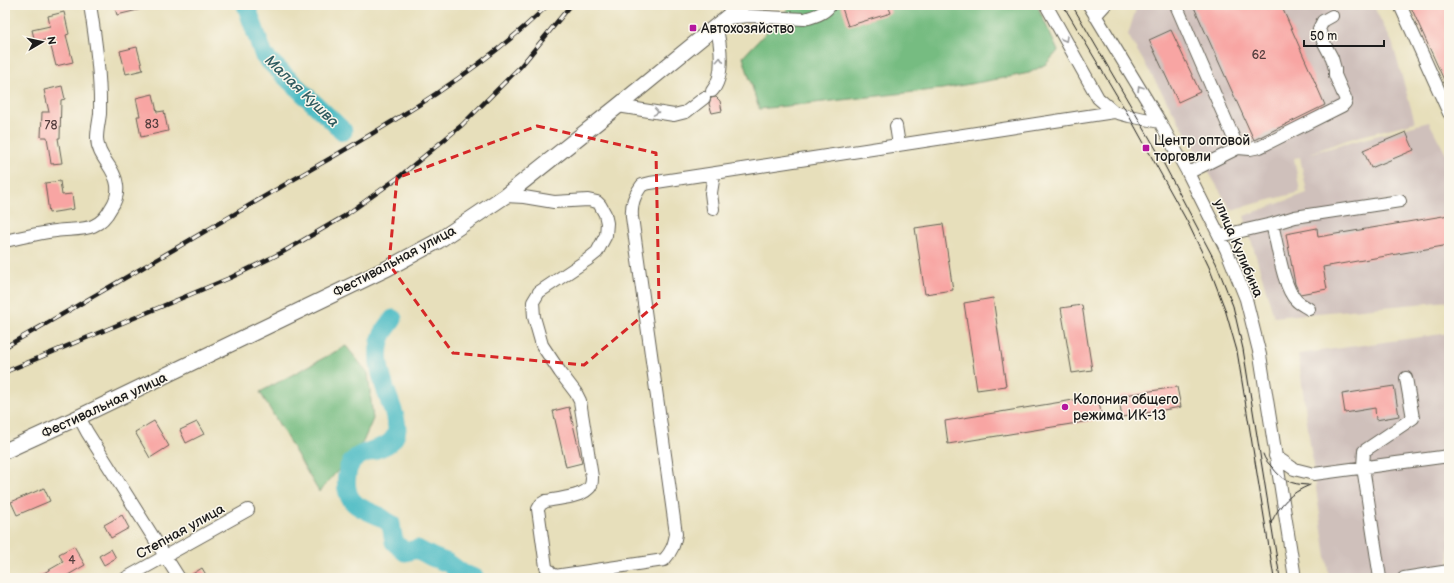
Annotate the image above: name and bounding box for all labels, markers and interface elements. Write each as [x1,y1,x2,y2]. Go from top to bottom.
place label: Автохозяйство [700,20,794,37]
north arrow [22,22,62,62]
scale bar [1304,22,1384,48]
marker: Автохозяйство [688,23,698,33]
text: 50 m [1310,29,1337,44]
text: N [44,35,58,46]
one-way arrow [1060,35,1068,42]
house number: 62 [1252,48,1266,63]
water label: Малая Кушва [260,51,343,132]
one-way arrow [716,57,725,63]
one-way arrow [1137,85,1145,92]
one-way arrow [653,107,659,116]
house number: 83 [145,117,159,132]
house number: 78 [45,118,57,133]
place label: Центр оптовой торговли [1154,132,1250,165]
marker: Центр оптовой торговли [1141,143,1151,153]
street label: улица Кулибина [1210,196,1267,301]
street label: Фестивальная улица [330,221,459,301]
street label: Фестивальная улица [39,369,170,442]
place label: Колония общего режима ИК-13 [1073,391,1178,424]
marker: Колония общего режима ИК-13 [1060,402,1070,412]
street label: Степная улица [133,500,228,563]
house number: 4 [68,553,76,568]

